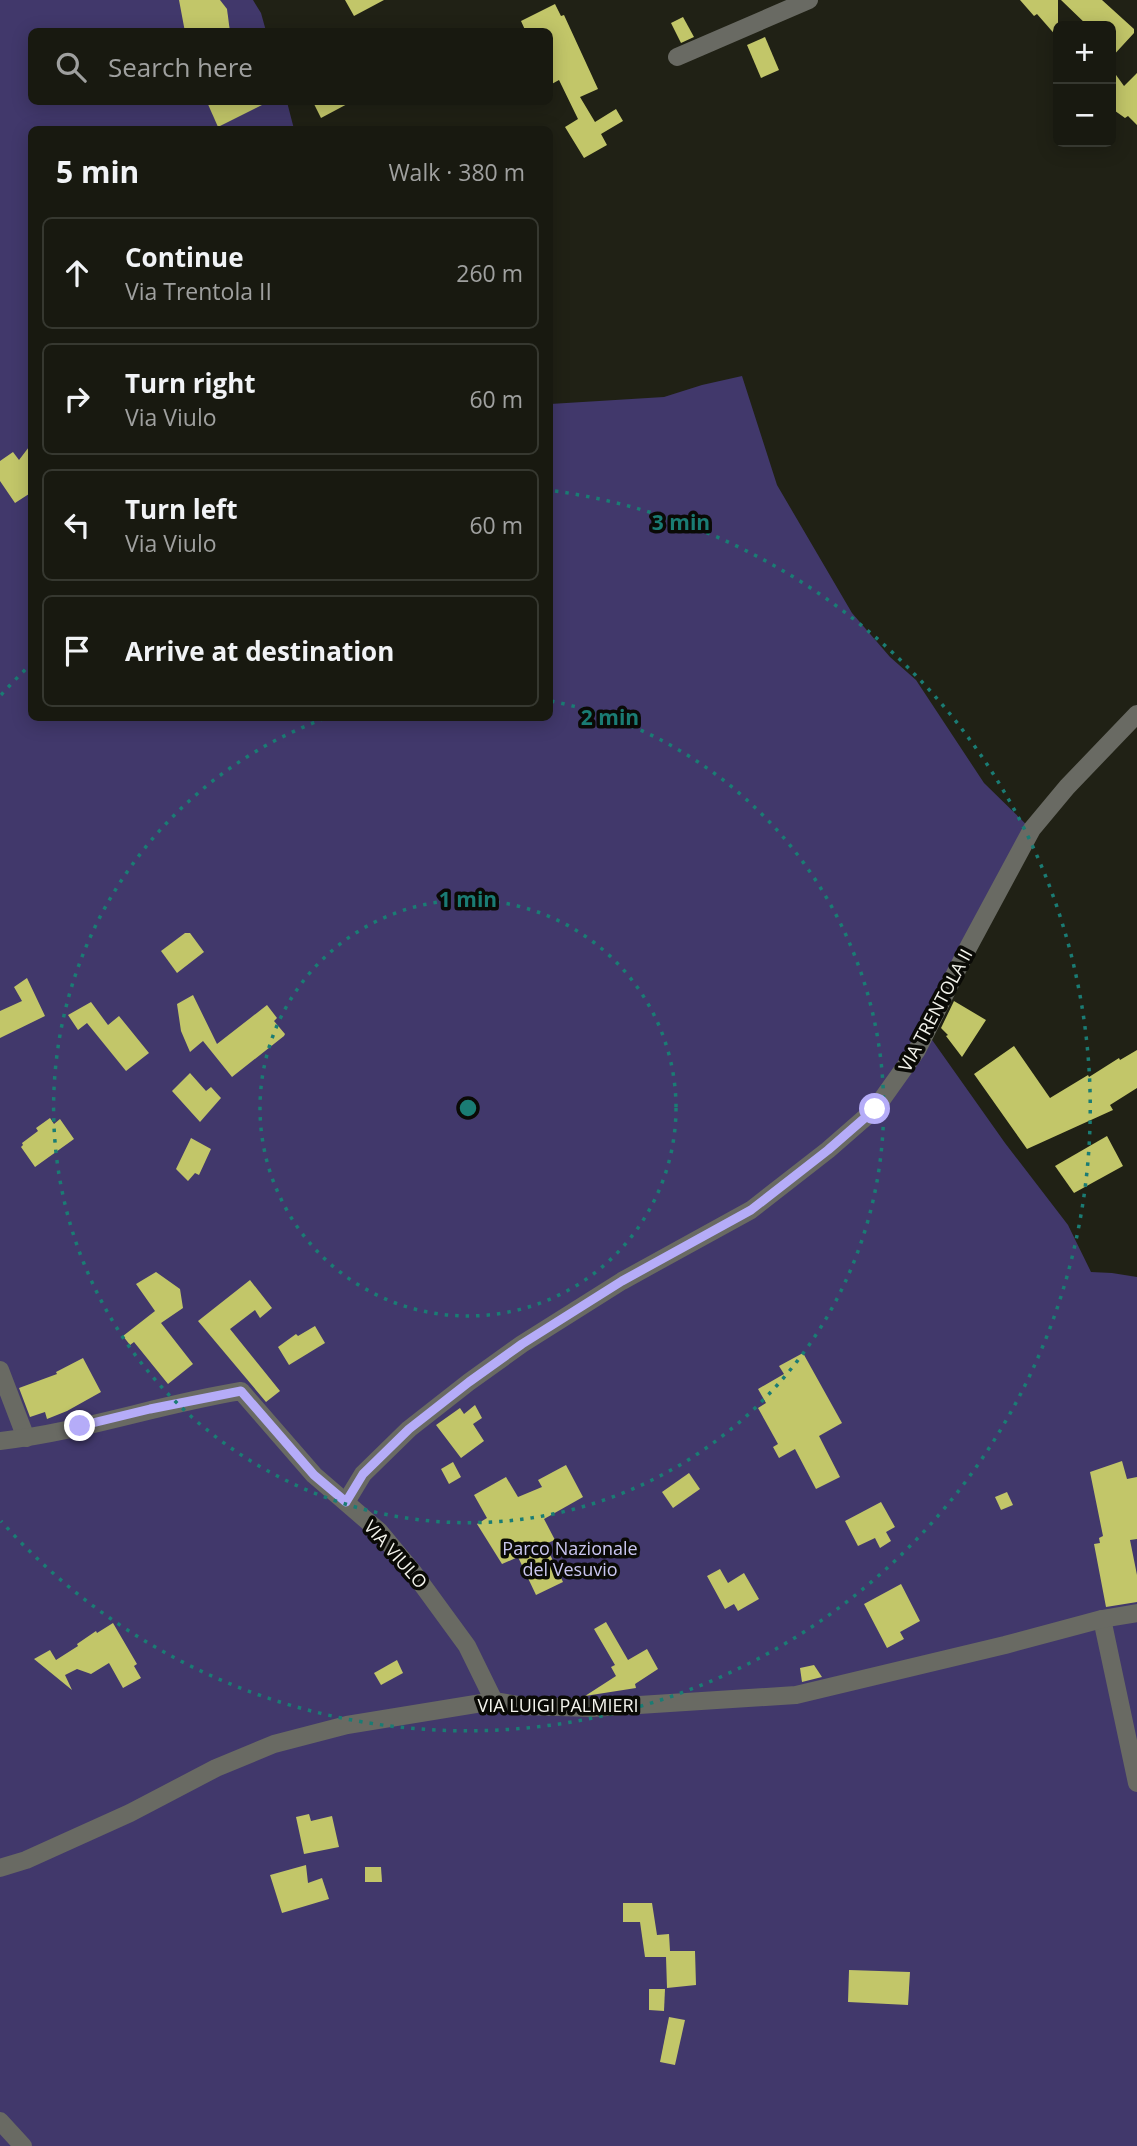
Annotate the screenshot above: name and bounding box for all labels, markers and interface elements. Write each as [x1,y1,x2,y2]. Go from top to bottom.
map controls [1053,21,1116,147]
button: + [1053,21,1116,84]
search box [28,28,553,105]
icon: search [52,48,90,86]
text: Search here [108,49,253,85]
button: − [1053,84,1116,147]
text: 5 min [56,151,139,192]
text: Walk · 380 m [388,156,525,188]
text: Continue [125,239,244,275]
icon: ahead [58,254,96,292]
text: 260 m [456,257,523,289]
text: Via Trentola II [125,275,272,307]
text: Turn right [125,365,256,401]
icon: right [58,380,96,418]
text: 60 m [469,383,523,415]
text: Via Viulo [125,401,217,433]
text: Turn left [125,491,237,527]
icon: left [58,506,96,544]
text: 3 min [652,508,710,536]
text: 60 m [469,509,523,541]
text: Via Viulo [125,527,217,559]
icon: arrive [58,632,96,670]
text: Arrive at destination [125,633,394,669]
text: 2 min [581,703,639,731]
text: 1 min [439,885,497,913]
street label: VIA TRENTOLA II [893,944,977,1076]
route start [859,1093,890,1124]
centre of rings [456,1096,480,1120]
route end [64,1410,95,1441]
street label: VIA VIULO [359,1515,433,1593]
park label: Parco Nazionale del Vesuvio [502,1536,638,1581]
street label: VIA LUIGI PALMIERI [477,1693,639,1717]

